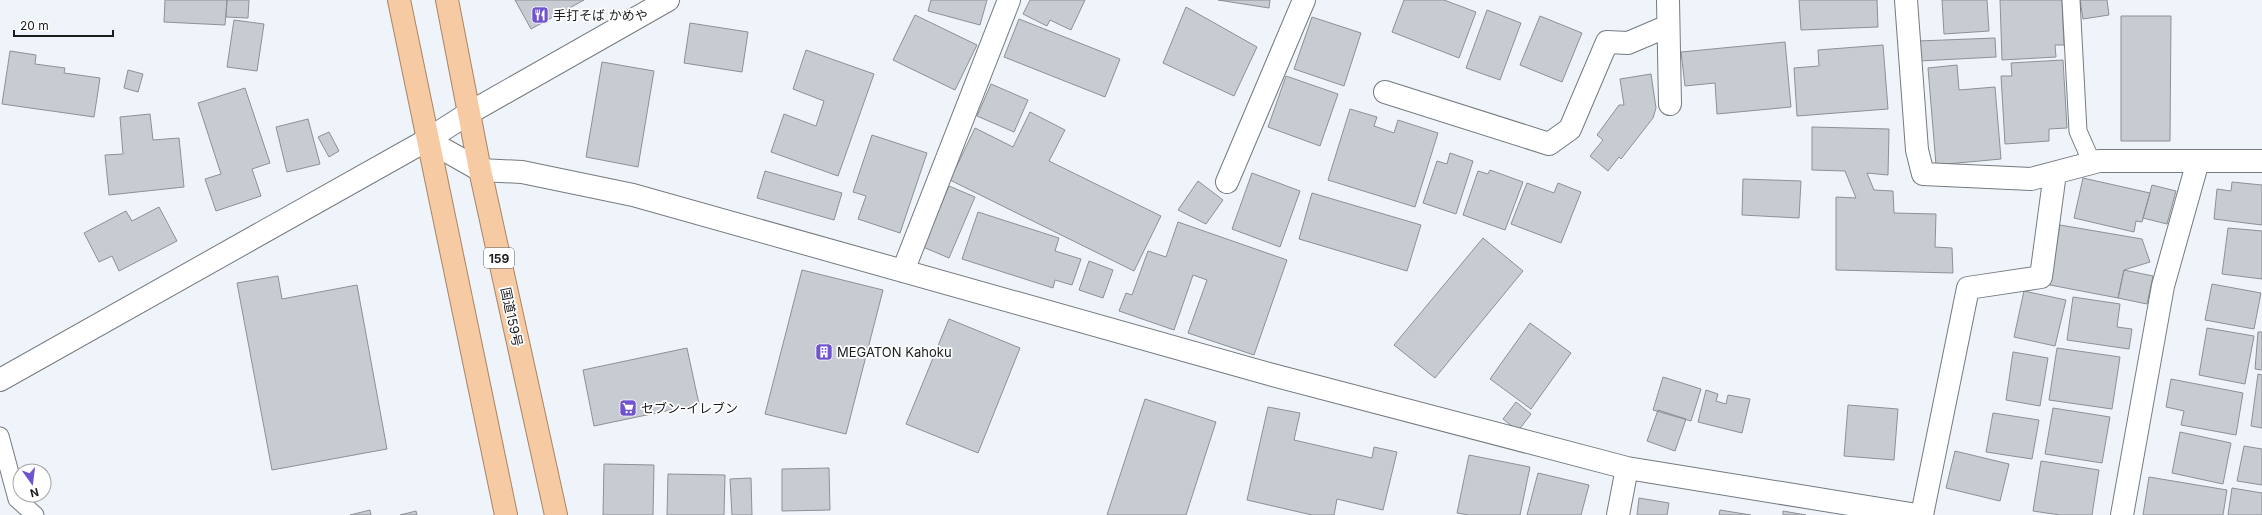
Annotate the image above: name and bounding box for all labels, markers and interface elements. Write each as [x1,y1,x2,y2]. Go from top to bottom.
restaurant icon: 手打そば かめや [530,5,550,25]
place label: 手打そば かめや [553,7,648,23]
scale bar [14,12,113,38]
text: 20 m [20,18,49,33]
road number: 159 [484,248,514,268]
street label: 国道159号 [498,286,526,348]
building icon: MEGATON Kahoku [814,342,834,362]
place label: MEGATON Kahoku [837,344,952,360]
supermarket icon: セブン-イレブン [618,398,638,418]
place label: セブン-イレブン [641,400,738,416]
north arrow [12,463,52,503]
text: N [29,485,40,501]

